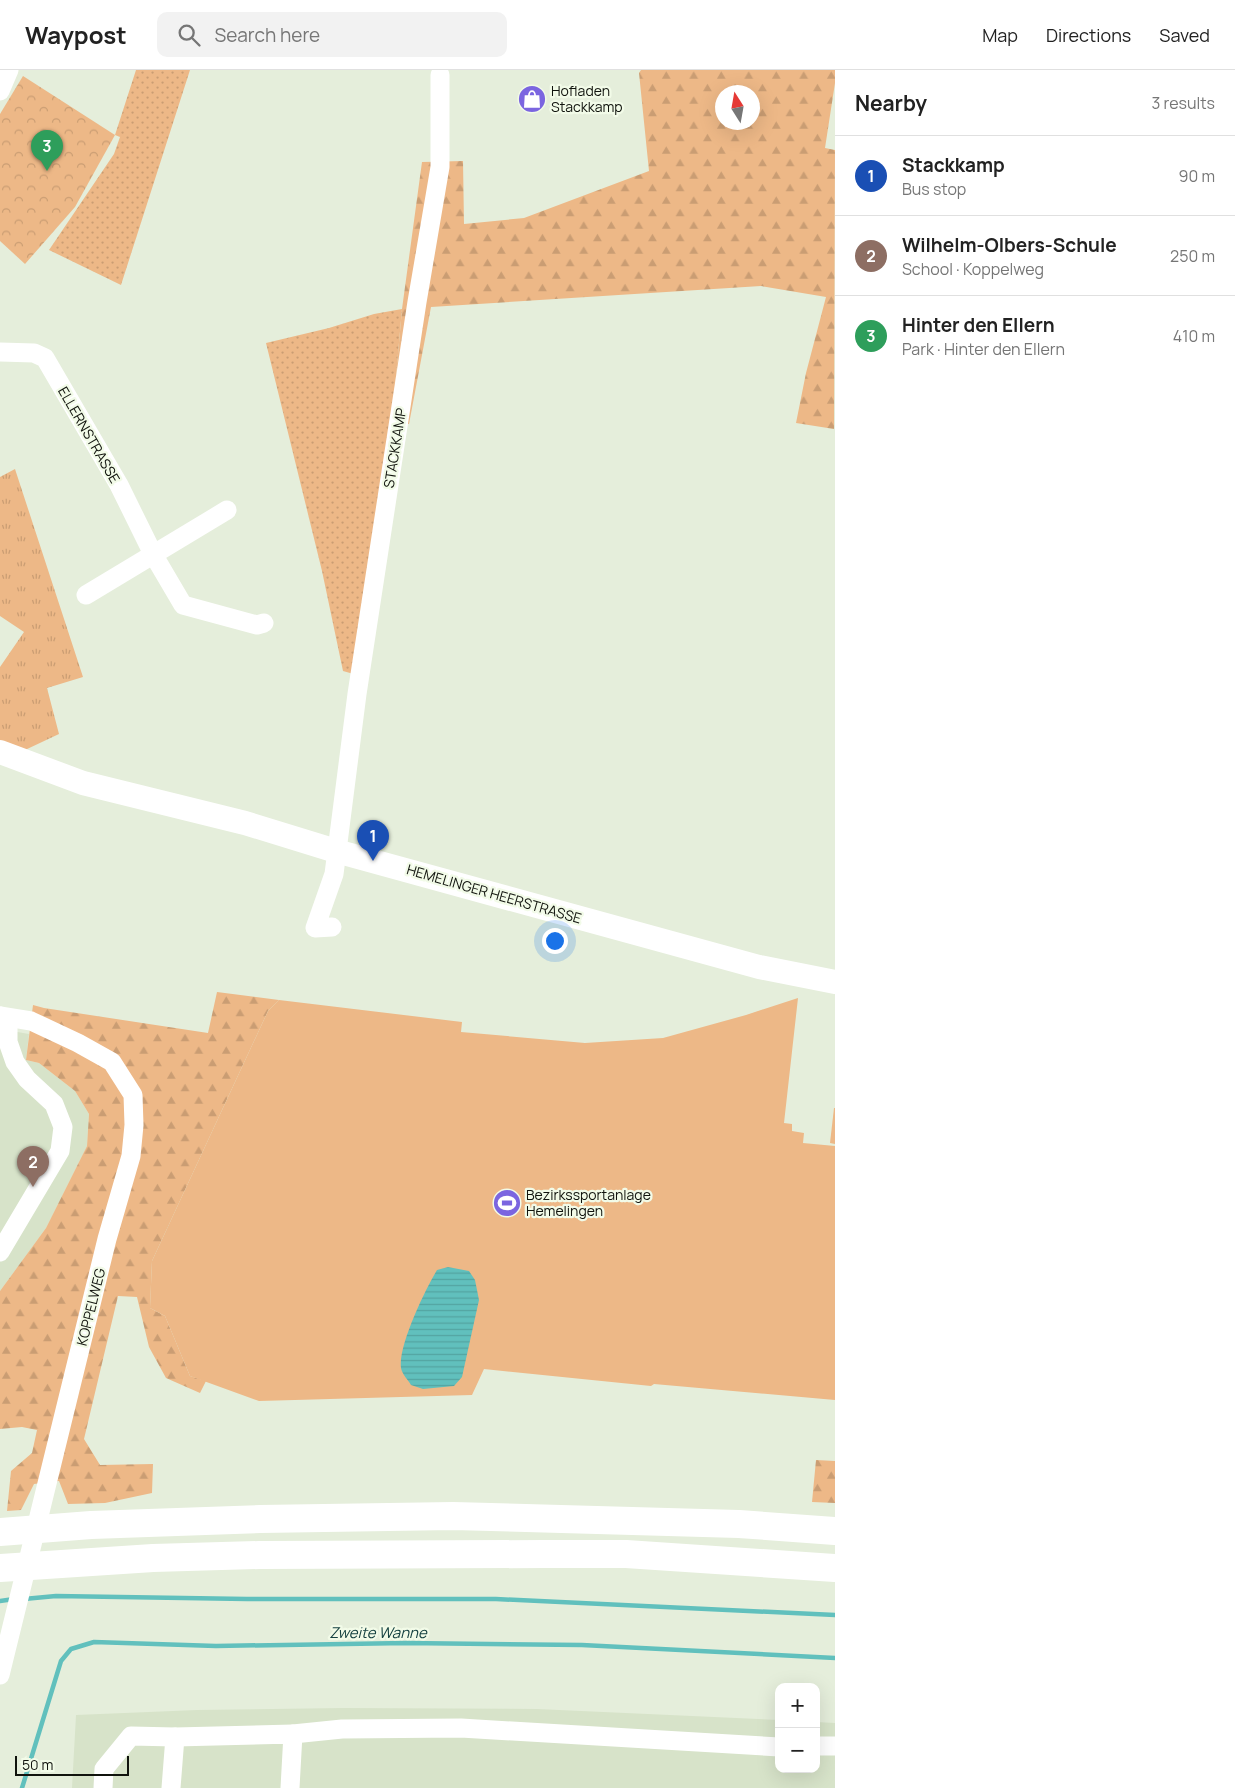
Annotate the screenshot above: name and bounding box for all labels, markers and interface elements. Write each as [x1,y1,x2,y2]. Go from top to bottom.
search box [157,12,507,57]
text: Waypost [25,18,127,51]
icon: search [175,21,203,49]
text: Search here [215,22,320,48]
text: Map [982,23,1018,47]
text: Directions [1046,23,1131,47]
text: Saved [1159,23,1210,47]
place label: Hofladen Stackkamp [551,81,623,116]
shop icon: Hofladen Stackkamp [517,84,547,114]
north arrow [715,85,760,130]
text: Nearby [855,89,927,117]
text: 3 results [1152,92,1215,114]
pin: 3 [31,130,63,171]
text: Stackkamp [902,152,1005,178]
text: 1 [867,165,875,187]
text: 90 m [1179,165,1215,187]
text: Bus stop [902,178,966,200]
text: Wilhelm-Olbers-Schule [902,232,1117,258]
text: 2 [866,245,876,267]
text: 250 m [1170,245,1215,267]
text: School · Koppelweg [902,258,1044,280]
text: Hinter den Ellern [902,312,1055,338]
text: 3 [866,325,876,347]
text: 410 m [1173,325,1215,347]
text: Park · Hinter den Ellern [902,338,1065,360]
street label: ELLERNSTRASSE [54,383,125,487]
street label: STACKKAMP [379,406,410,489]
pin: 1 [357,820,389,861]
street label: HEMELINGER HEERSTRASSE [405,859,584,928]
your location [542,928,568,954]
pin: 2 [17,1146,49,1187]
place label: Bezirkssportanlage Hemelingen [526,1185,651,1220]
sports icon: Bezirkssportanlage Hemelingen [492,1188,522,1218]
street label: KOPPELWEG [72,1266,109,1348]
water label: Zweite Wanne [329,1622,428,1643]
map controls [775,1683,820,1773]
button: + [775,1683,820,1728]
button: − [775,1728,820,1773]
scale bar [15,1753,129,1776]
text: 50 m [22,1755,53,1774]

